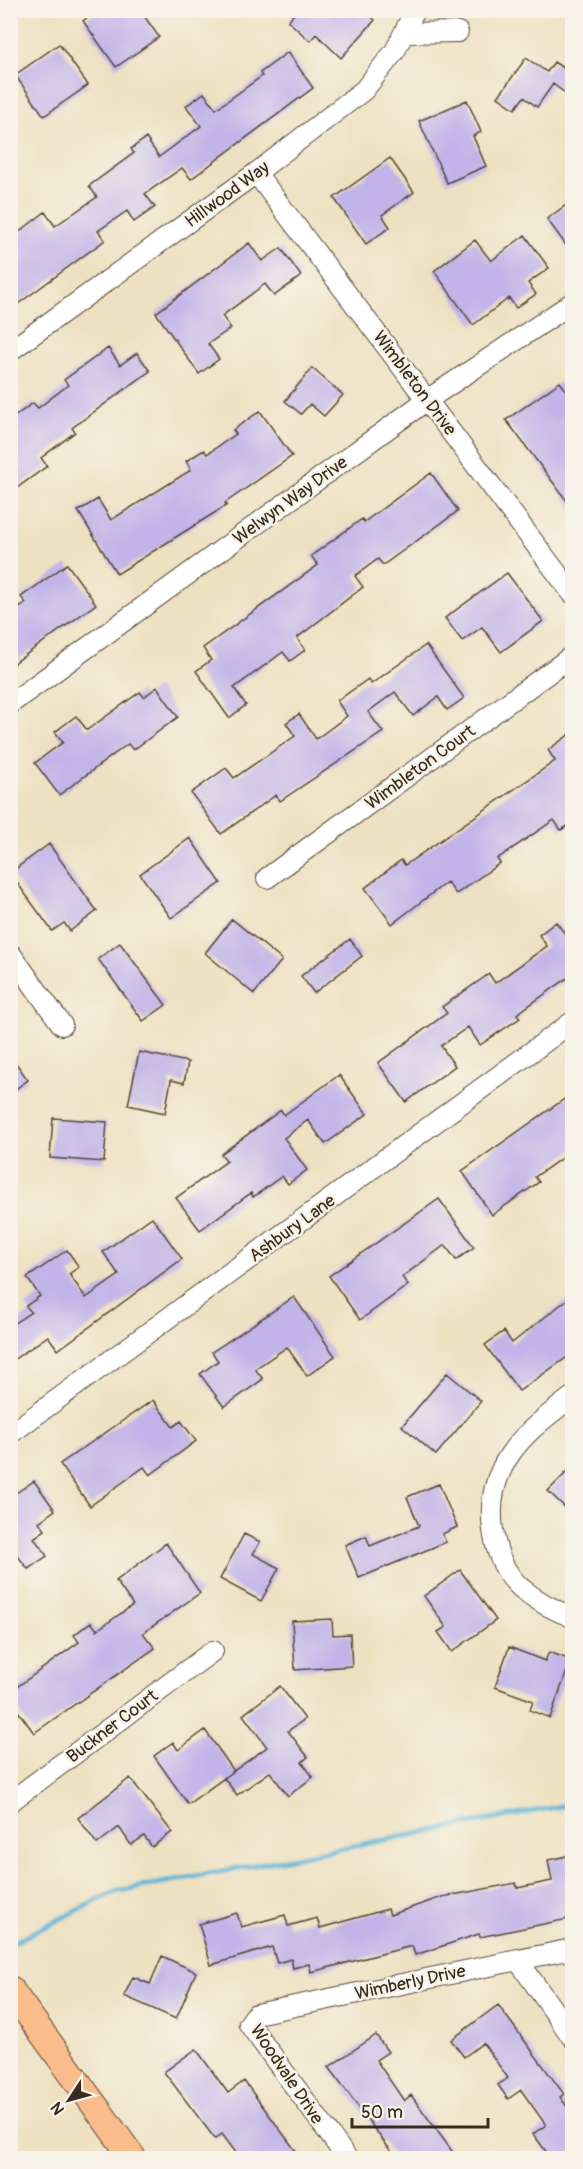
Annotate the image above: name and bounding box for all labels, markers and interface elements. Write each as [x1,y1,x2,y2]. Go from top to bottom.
street label: Hillwood Way [181,156,274,233]
street label: Wimbleton Drive [368,326,462,440]
street label: Welwyn Way Drive [228,451,352,550]
street label: Wimbleton Court [361,719,480,815]
street label: Ashbury Lane [245,1189,340,1267]
street label: Buckner Court [62,1684,163,1768]
street label: Wimberly Drive [353,1960,468,2005]
street label: Woodvale Drive [245,2020,328,2129]
north arrow [39,2070,99,2130]
scale bar [352,2091,488,2129]
text: N [46,2098,69,2118]
text: 50 m [361,2101,403,2124]

